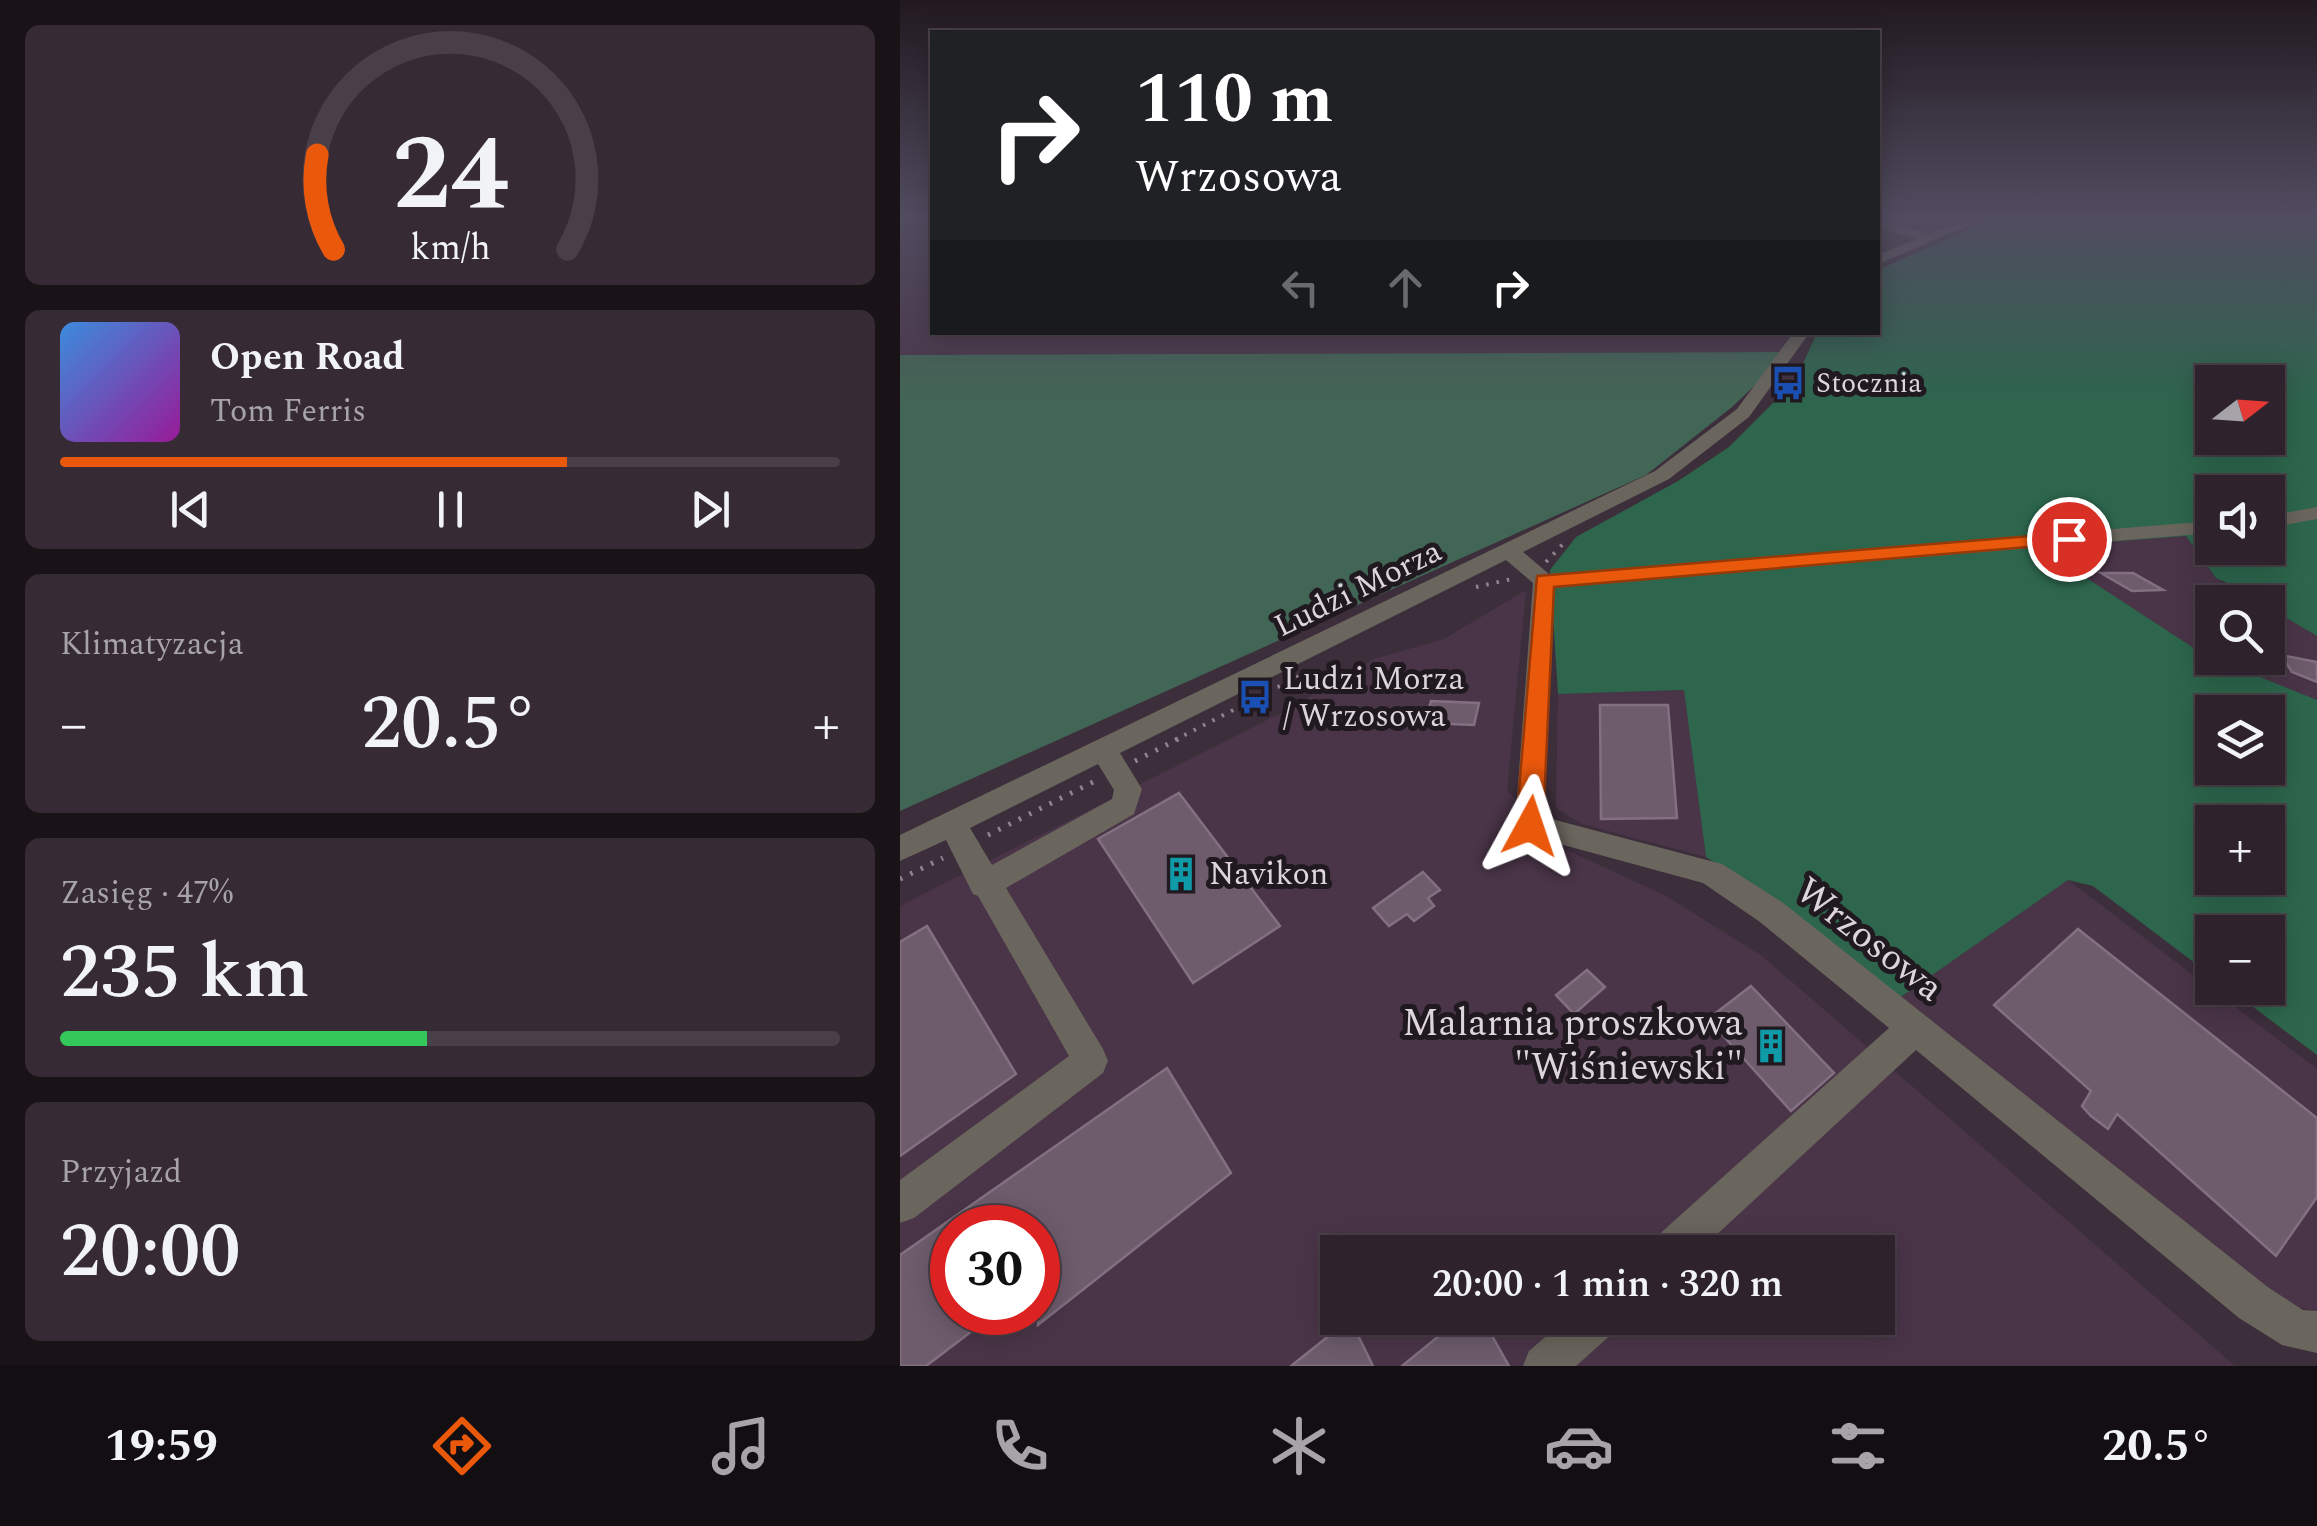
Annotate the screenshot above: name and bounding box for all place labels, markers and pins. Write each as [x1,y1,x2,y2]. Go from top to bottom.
place label: Stocznia [1816,362,1922,405]
bus stop icon: Stocznia [1769,364,1807,402]
pin [2027,497,2112,582]
place label: Ludzi Morza / Wrzosowa [1283,655,1465,741]
bus stop icon: Ludzi Morza / Wrzosowa [1236,678,1274,716]
place label: Navikon [1209,850,1328,899]
building icon: Navikon [1162,855,1200,893]
place label: Malarnia proszkowa "Wiśniewski" [1402,995,1743,1097]
building icon: Malarnia proszkowa "Wiśniewski" [1752,1027,1790,1065]

